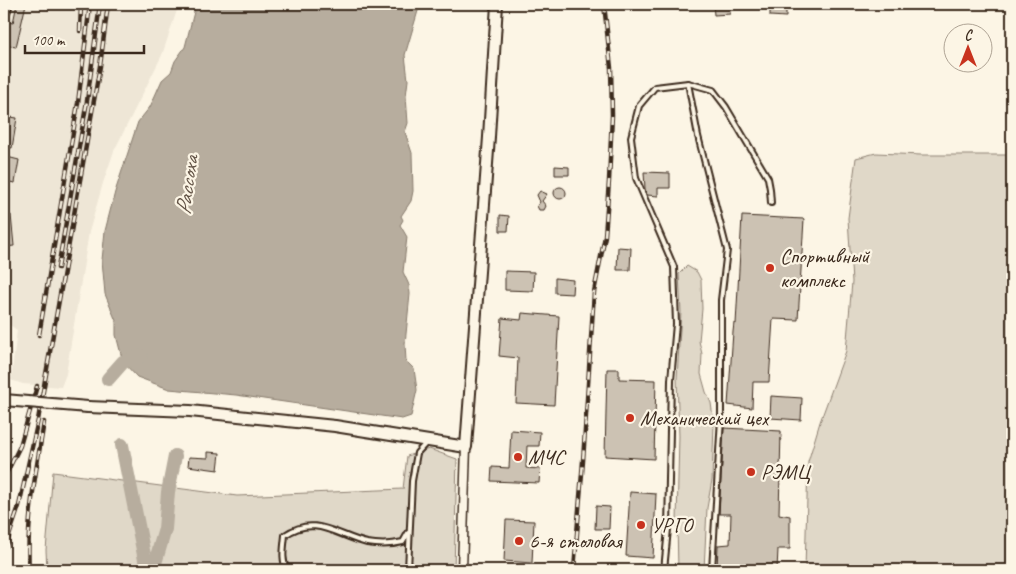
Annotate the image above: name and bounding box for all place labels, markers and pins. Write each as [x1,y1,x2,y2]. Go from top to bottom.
place label: Спортивный комплекс [780,243,870,293]
marker: Спортивный комплекс [764,262,776,274]
place label: Механический цех [640,405,770,431]
marker: Механический цех [624,412,636,424]
place label: МЧС [528,444,567,470]
marker: МЧС [512,451,524,463]
place label: РЭМЦ [761,459,812,485]
marker: РЭМЦ [745,466,757,478]
place label: УРГО [651,512,695,538]
marker: УРГО [635,519,647,531]
place label: 6-я столовая [529,528,623,554]
marker: 6-я столовая [513,535,525,547]

